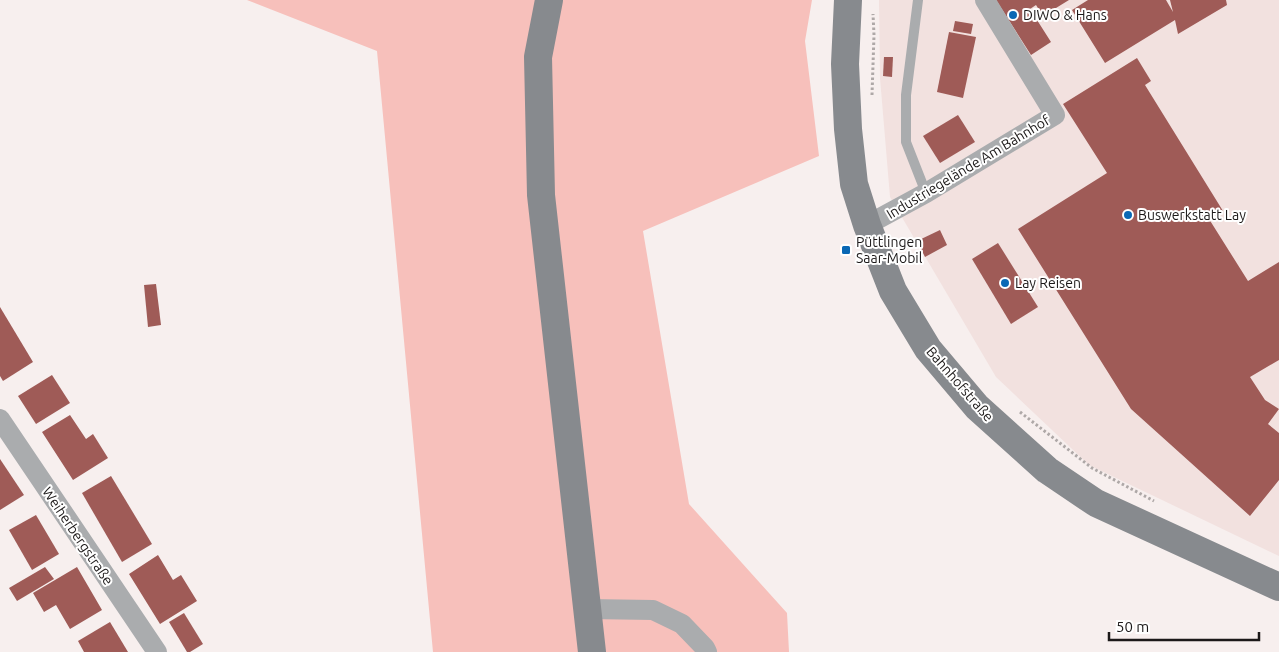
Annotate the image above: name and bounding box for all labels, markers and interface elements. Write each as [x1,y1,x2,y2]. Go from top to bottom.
place label: DIWO & Hans [1023,7,1107,23]
marker: DIWO & Hans [1007,9,1019,21]
street label: Industriegelände Am Bahnhof [884,112,1053,222]
place label: Buswerkstatt Lay [1138,207,1246,223]
marker: Buswerkstatt Lay [1122,209,1134,221]
place label: Püttlingen Saar-Mobil [856,234,923,266]
marker: Püttlingen Saar-Mobil [840,244,852,256]
place label: Lay Reisen [1015,275,1081,291]
marker: Lay Reisen [999,277,1011,289]
street label: Bahnhofstraße [923,343,997,425]
street label: Weiherbergstraße [39,484,117,588]
scale bar [1109,610,1259,642]
text: 50 m [1116,618,1149,635]

